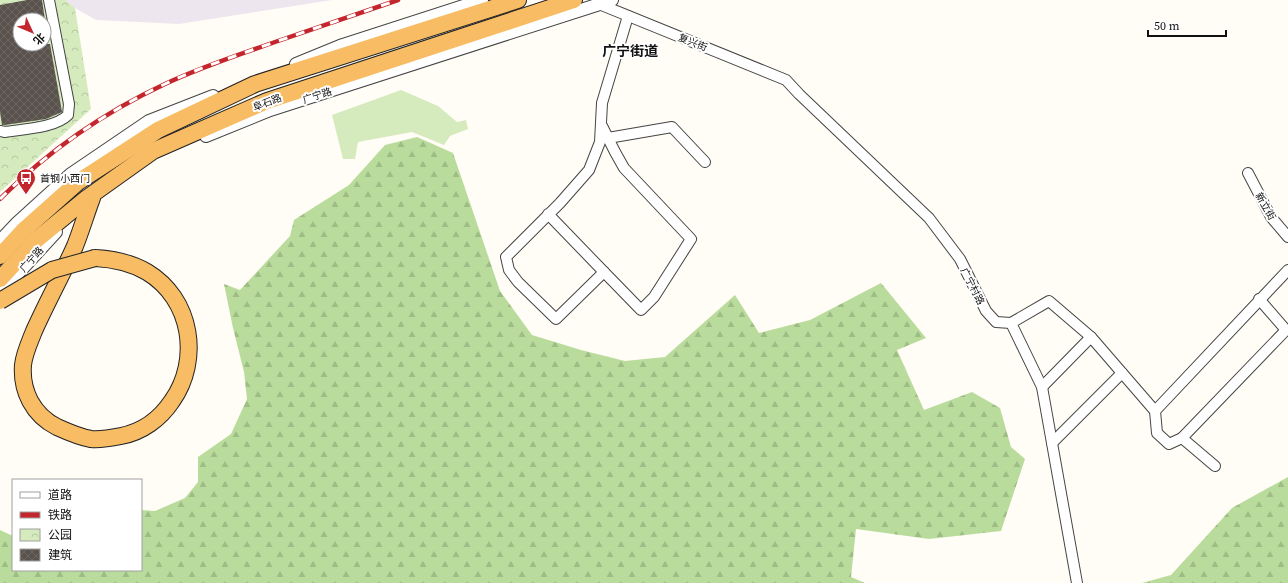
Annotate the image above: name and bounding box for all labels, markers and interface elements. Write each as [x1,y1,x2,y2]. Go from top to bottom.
north arrow [12,12,52,52]
scale bar [1148,12,1226,38]
text: 50 m [1154,18,1180,34]
text: 北 [30,29,48,48]
street label: 复兴街 [676,31,709,54]
district label: 广宁街道 [602,41,658,61]
street label: 广宁路 [301,85,333,106]
street label: 阜石路 [251,91,284,114]
bus stop icon: 首钢小西门 [15,167,37,195]
place label: 首钢小西门 [40,172,90,185]
street label: 新立街 [1252,190,1279,222]
street label: 广宁路 [17,244,46,275]
street label: 广宁村路 [958,265,987,307]
legend [12,479,142,571]
text: 道路 [48,487,72,503]
text: 铁路 [48,507,72,523]
text: 公园 [48,527,72,543]
text: 建筑 [48,547,72,563]

